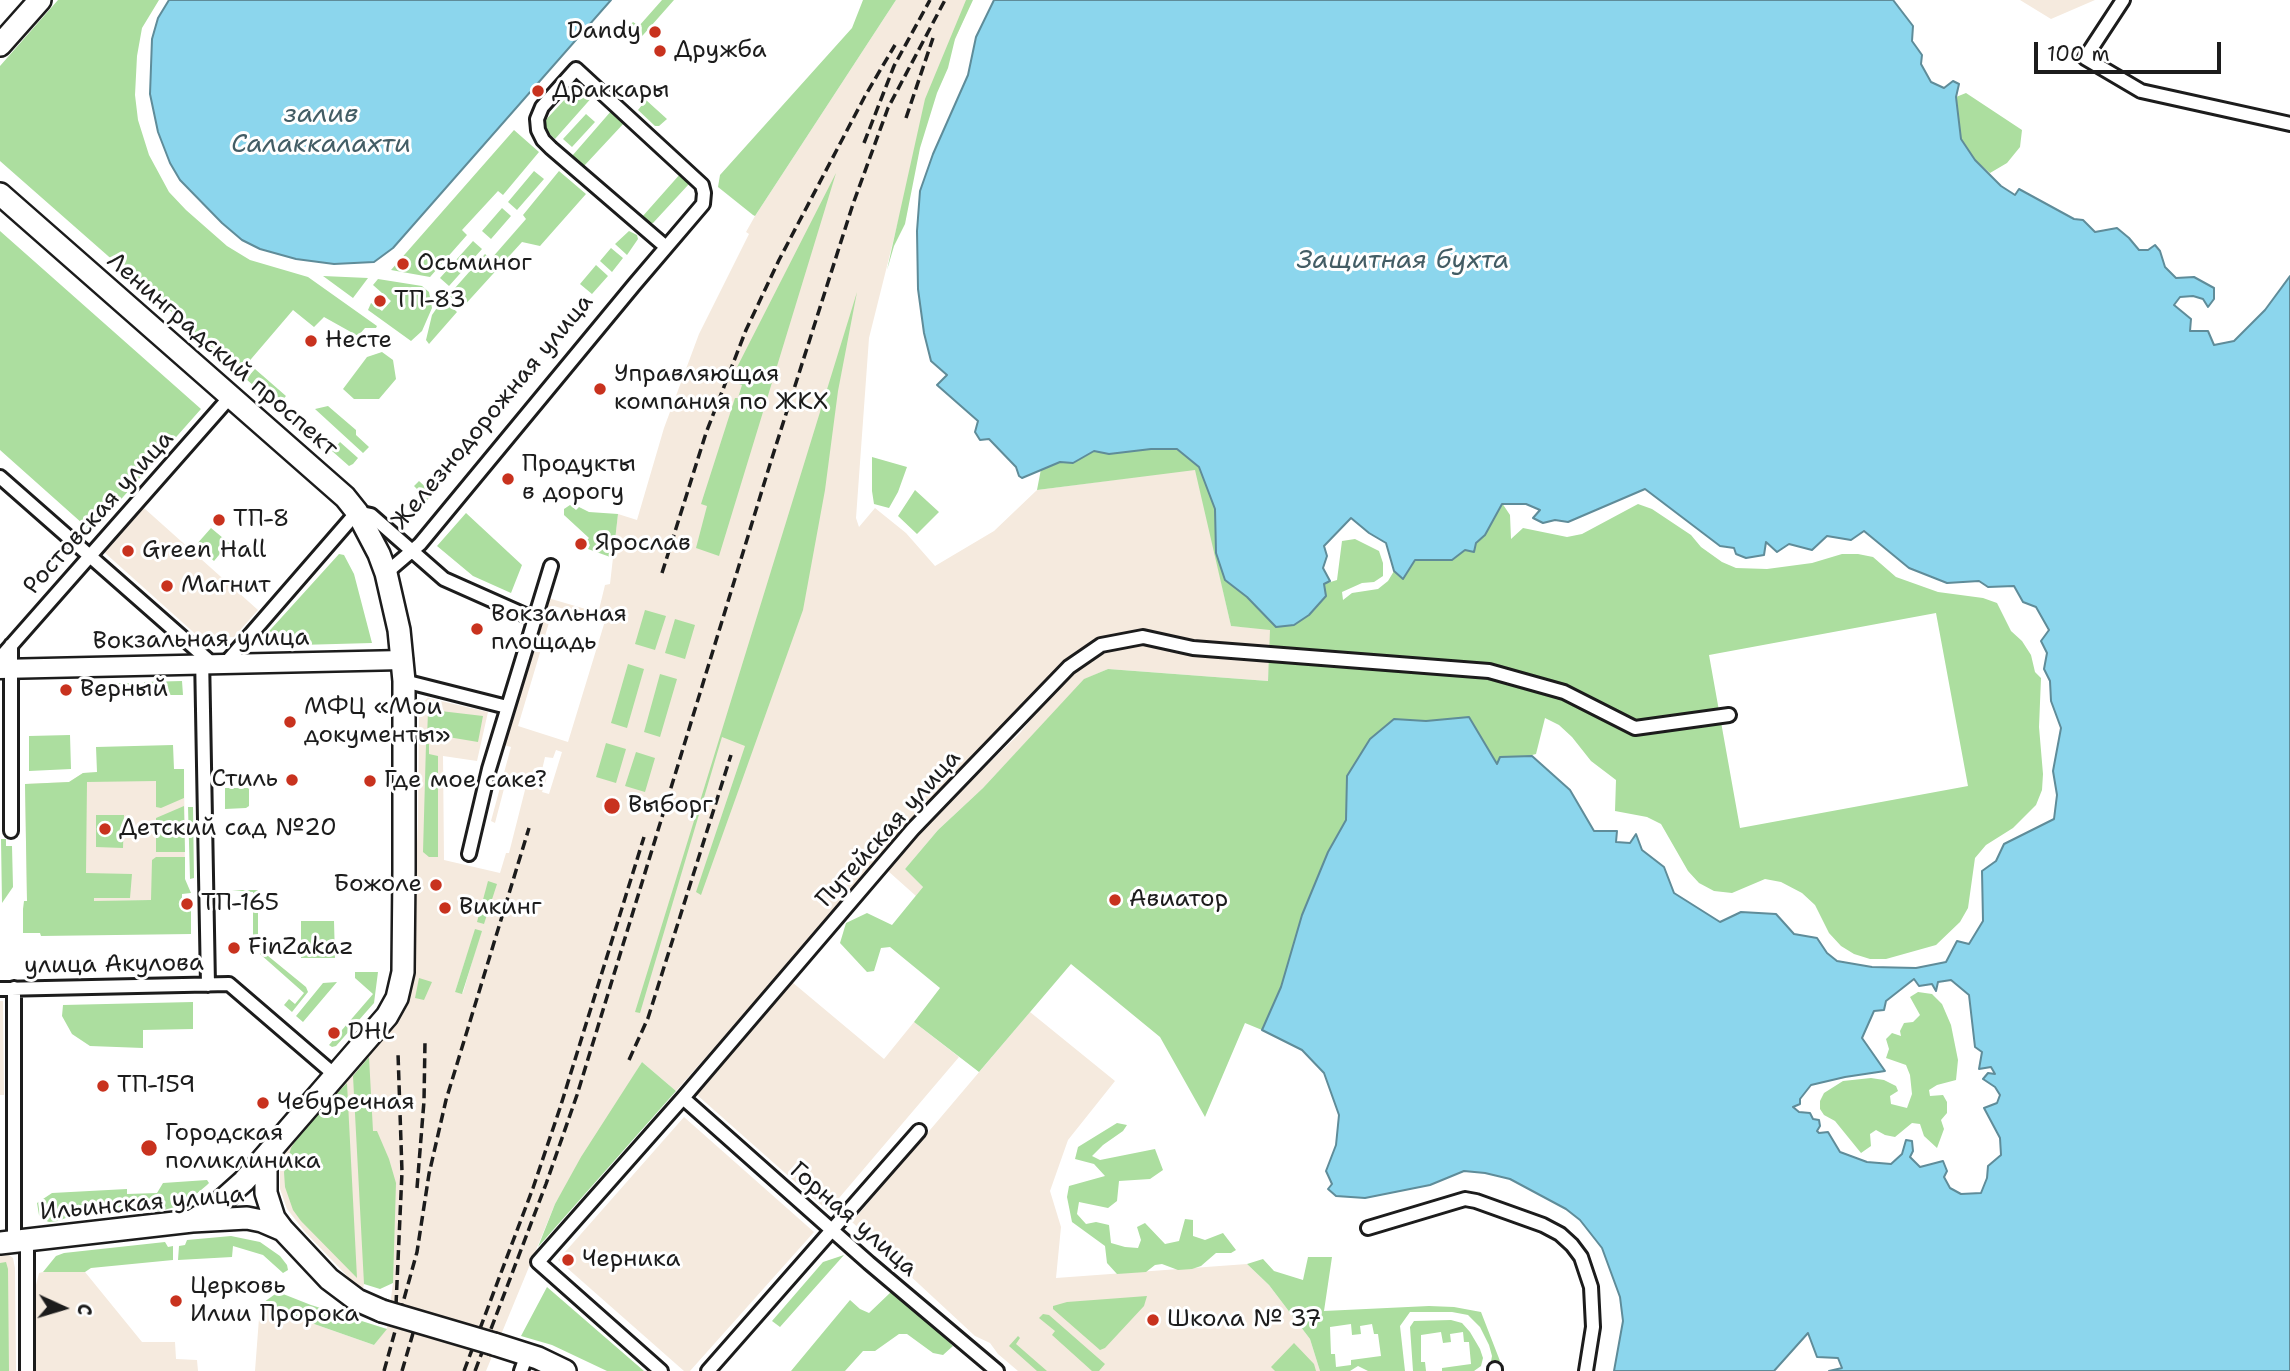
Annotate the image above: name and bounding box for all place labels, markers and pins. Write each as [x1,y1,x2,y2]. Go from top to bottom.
place label: Dandy [567,18,641,46]
marker: Dandy [647,24,663,40]
place label: Дружба [674,37,767,65]
marker: Дружба [652,43,668,59]
place label: Драккары [552,77,670,105]
marker: Драккары [530,83,546,99]
place label: Осьминог [417,250,532,278]
marker: Осьминог [395,256,411,272]
place label: ТП-83 [394,287,466,315]
marker: ТП-83 [372,293,388,309]
place label: Несте [325,327,392,355]
marker: Несте [303,333,319,349]
place label: Управляющая компания по ЖКХ [614,361,828,417]
marker: Управляющая компания по ЖКХ [592,381,608,397]
place label: Продукты в дорогу [522,451,636,507]
marker: Продукты в дорогу [500,471,516,487]
place label: ТП-8 [233,506,289,534]
marker: ТП-8 [211,512,227,528]
place label: Ярослав [595,530,691,558]
marker: Ярослав [573,536,589,552]
place label: Green Hall [142,537,266,565]
marker: Green Hall [120,543,136,559]
place label: Магнит [181,572,270,600]
marker: Магнит [159,578,175,594]
place label: Вокзальная площадь [491,601,627,657]
marker: Вокзальная площадь [469,621,485,637]
place label: Верный [80,676,168,704]
marker: Верный [58,682,74,698]
place label: МФЦ «Мои документы» [304,694,451,750]
marker: МФЦ «Мои документы» [282,714,298,730]
place label: Стиль [212,766,278,794]
place label: Где мое саке? [384,767,546,795]
marker: Стиль [284,772,300,788]
marker: Где мое саке? [362,773,378,789]
place label: Выборг [628,792,713,820]
marker: Выборг [602,796,622,816]
place label: Детский сад №20 [119,815,337,843]
marker: Детский сад №20 [97,821,113,837]
place label: Божоле [333,871,422,899]
marker: Божоле [428,877,444,893]
place label: Авиатор [1129,886,1228,914]
place label: ТП-165 [201,890,279,918]
marker: Авиатор [1107,892,1123,908]
place label: Викинг [459,894,542,922]
marker: ТП-165 [179,896,195,912]
marker: Викинг [437,900,453,916]
place label: FinZakaz [248,934,354,962]
marker: FinZakaz [226,940,242,956]
place label: DHL [348,1019,395,1047]
marker: DHL [326,1025,342,1041]
place label: ТП-159 [117,1072,196,1100]
marker: ТП-159 [95,1078,111,1094]
place label: Чебуречная [277,1089,415,1117]
marker: Чебуречная [255,1095,271,1111]
place label: Городская поликлиника [165,1120,321,1176]
marker: Городская поликлиника [139,1138,159,1158]
place label: Черника [582,1246,680,1274]
marker: Черника [560,1252,576,1268]
place label: Церковь Илии Пророка [190,1273,359,1329]
marker: Церковь Илии Пророка [168,1293,184,1309]
place label: Школа № 37 [1167,1306,1322,1334]
marker: Школа № 37 [1145,1312,1161,1328]

